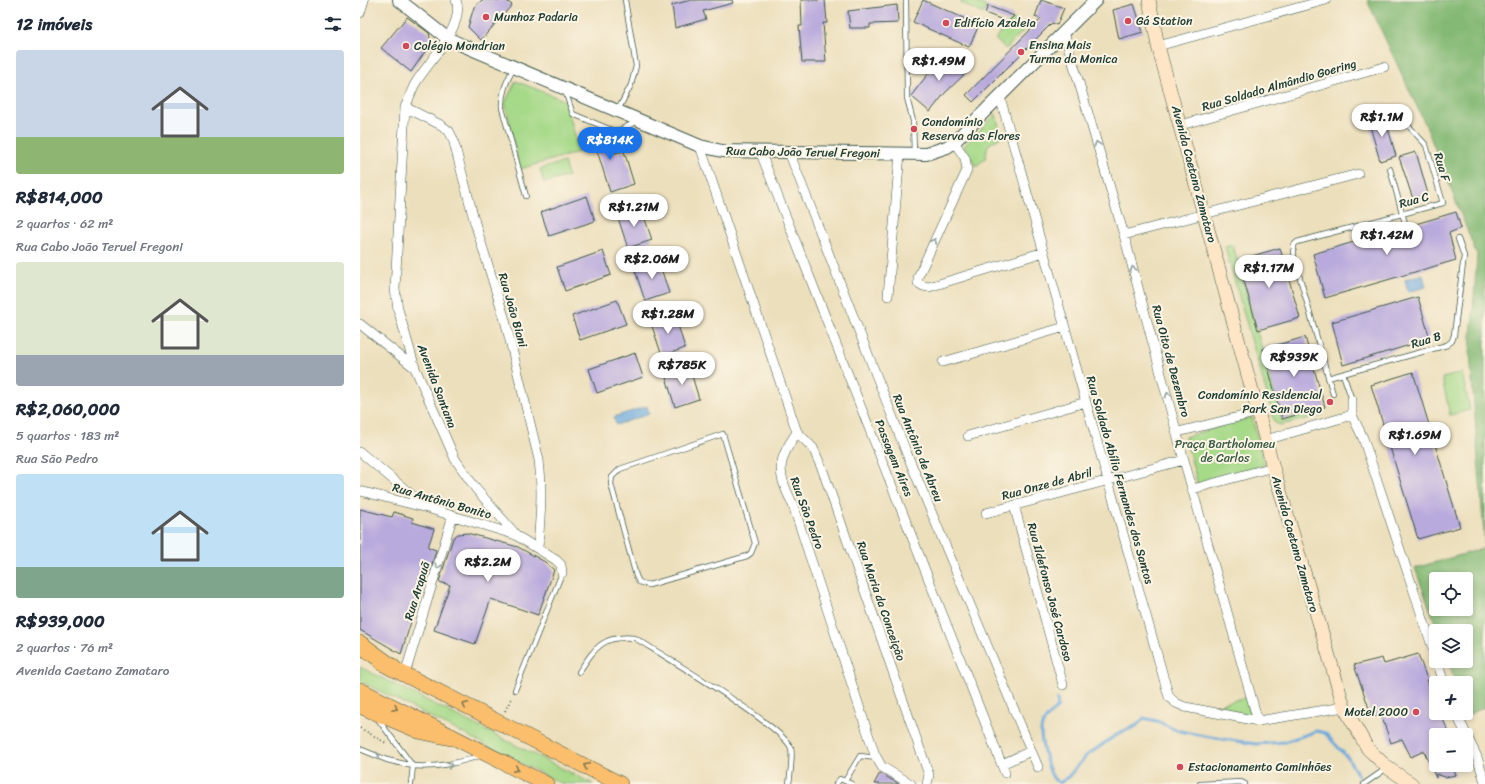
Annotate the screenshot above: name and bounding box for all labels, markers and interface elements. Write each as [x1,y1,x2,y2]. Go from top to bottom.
place label: Munhoz Padaria [494,6,578,28]
text: 12 imóveis [16,9,92,39]
place label: Gá Station [1136,10,1193,32]
marker: Munhoz Padaria [481,12,491,22]
place label: Edifício Azaleia [954,12,1036,34]
icon: filters [322,13,344,35]
marker: Gá Station [1123,16,1133,26]
marker: Edifício Azaleia [941,18,951,28]
place label: Ensina Mais Turma da Monica [1029,34,1117,70]
place label: Colégio Mondrian [414,35,506,57]
marker: Colégio Mondrian [401,41,411,51]
marker: Ensina Mais Turma da Monica [1016,47,1026,57]
pin: R$1.49M [902,48,976,82]
text: R$1.49M [912,49,966,72]
street label: Rua Soldado Almândio Goering [1199,52,1359,118]
icon: home [144,76,216,148]
street label: Avenida Caetano Zamataro [1165,102,1223,245]
pin: R$1.1M [1349,104,1415,138]
text: R$1.1M [1361,105,1403,128]
place label: Condomínio Reserva das Flores [922,111,1021,147]
marker: Condomínio Reserva das Flores [909,124,919,134]
pin: R$814K [577,127,643,161]
text: R$814K [587,128,633,151]
street label: Rua Cabo João Teruel Fregoni [726,140,881,164]
one-way arrow [1093,141,1102,148]
street label: Rua F [1427,150,1457,186]
text: R$814,000 [16,182,103,212]
street label: Rua C [1396,185,1432,215]
pin: R$1.21M [597,194,671,228]
text: R$1.21M [609,195,659,218]
text: 2 quartos · 62 m² [16,212,113,235]
pin: R$1.42M [1350,222,1424,256]
text: R$1.42M [1361,223,1413,246]
text: Rua Cabo João Teruel Fregoni [16,235,183,258]
one-way arrow [929,238,937,246]
pin: R$2.06M [615,246,689,280]
text: R$2.06M [625,247,679,270]
pin: R$1.17M [1232,255,1306,289]
text: R$1.17M [1244,256,1294,279]
one-way arrow [1129,266,1138,273]
street label: Rua João Biani [492,270,534,350]
icon: home [144,288,216,360]
pin: R$1.28M [631,301,705,335]
text: R$1.28M [642,302,694,325]
street label: Rua Oito de Dezembro [1145,302,1197,420]
street label: Rua B [1408,325,1444,355]
street label: Avenida Santana [410,340,463,431]
pin: R$939K [1261,344,1327,378]
text: R$939K [1270,345,1318,368]
pin: R$785K [649,352,715,386]
text: R$785K [658,353,706,376]
street label: Rua Soldado Abílio Fernandes dos Santos [1080,373,1160,587]
place label: Condomínio Residencial Park San Diego [1198,384,1323,420]
street label: Rua Antônio de Abreu [886,391,950,506]
one-way arrow [1164,391,1173,398]
text: R$2,060,000 [16,394,120,424]
marker: Condomínio Residencial Park San Diego [1325,397,1335,407]
street label: Passagem Aíres [868,416,920,500]
pin: R$1.69M [1378,422,1452,456]
text: R$1.69M [1389,423,1441,446]
text: 5 quartos · 183 m² [16,424,119,447]
park label: Praça Bartholomeu de Carlos [1175,433,1276,469]
text: Rua São Pedro [16,447,98,470]
street label: Rua Onze de Abril [999,461,1096,507]
street label: Avenida Caetano Zamataro [1265,472,1325,615]
street label: Rua São Pedro [784,474,830,552]
street label: Rua Antônio Bonito [390,476,494,526]
icon: home [144,500,216,572]
street label: Rua Ildefonso José Cardoso [1021,520,1079,664]
street label: Rua Maria da Conceição [850,538,912,664]
pin: R$2.2M [455,549,521,583]
text: R$2.2M [465,550,511,573]
street label: Rua Arapuã [398,558,437,623]
one-way arrow [434,562,442,569]
map controls [1429,572,1473,772]
button: locate [1429,572,1473,616]
text: R$939,000 [16,606,105,636]
button: layers [1429,624,1473,668]
text: 2 quartos · 76 m² [16,636,113,659]
text: Avenida Caetano Zamataro [16,659,169,682]
button: + [1429,676,1473,720]
place label: Motel 2000 [1344,701,1408,723]
one-way arrow [462,702,469,710]
one-way arrow [390,703,398,710]
marker: Motel 2000 [1411,707,1421,717]
button: − [1429,728,1473,772]
one-way arrow [374,751,381,759]
place label: Estacionamento Caminhões [1188,756,1332,778]
one-way arrow [446,761,453,769]
marker: Estacionamento Caminhões [1175,762,1185,772]
one-way arrow [511,764,519,772]
one-way arrow [582,764,590,771]

